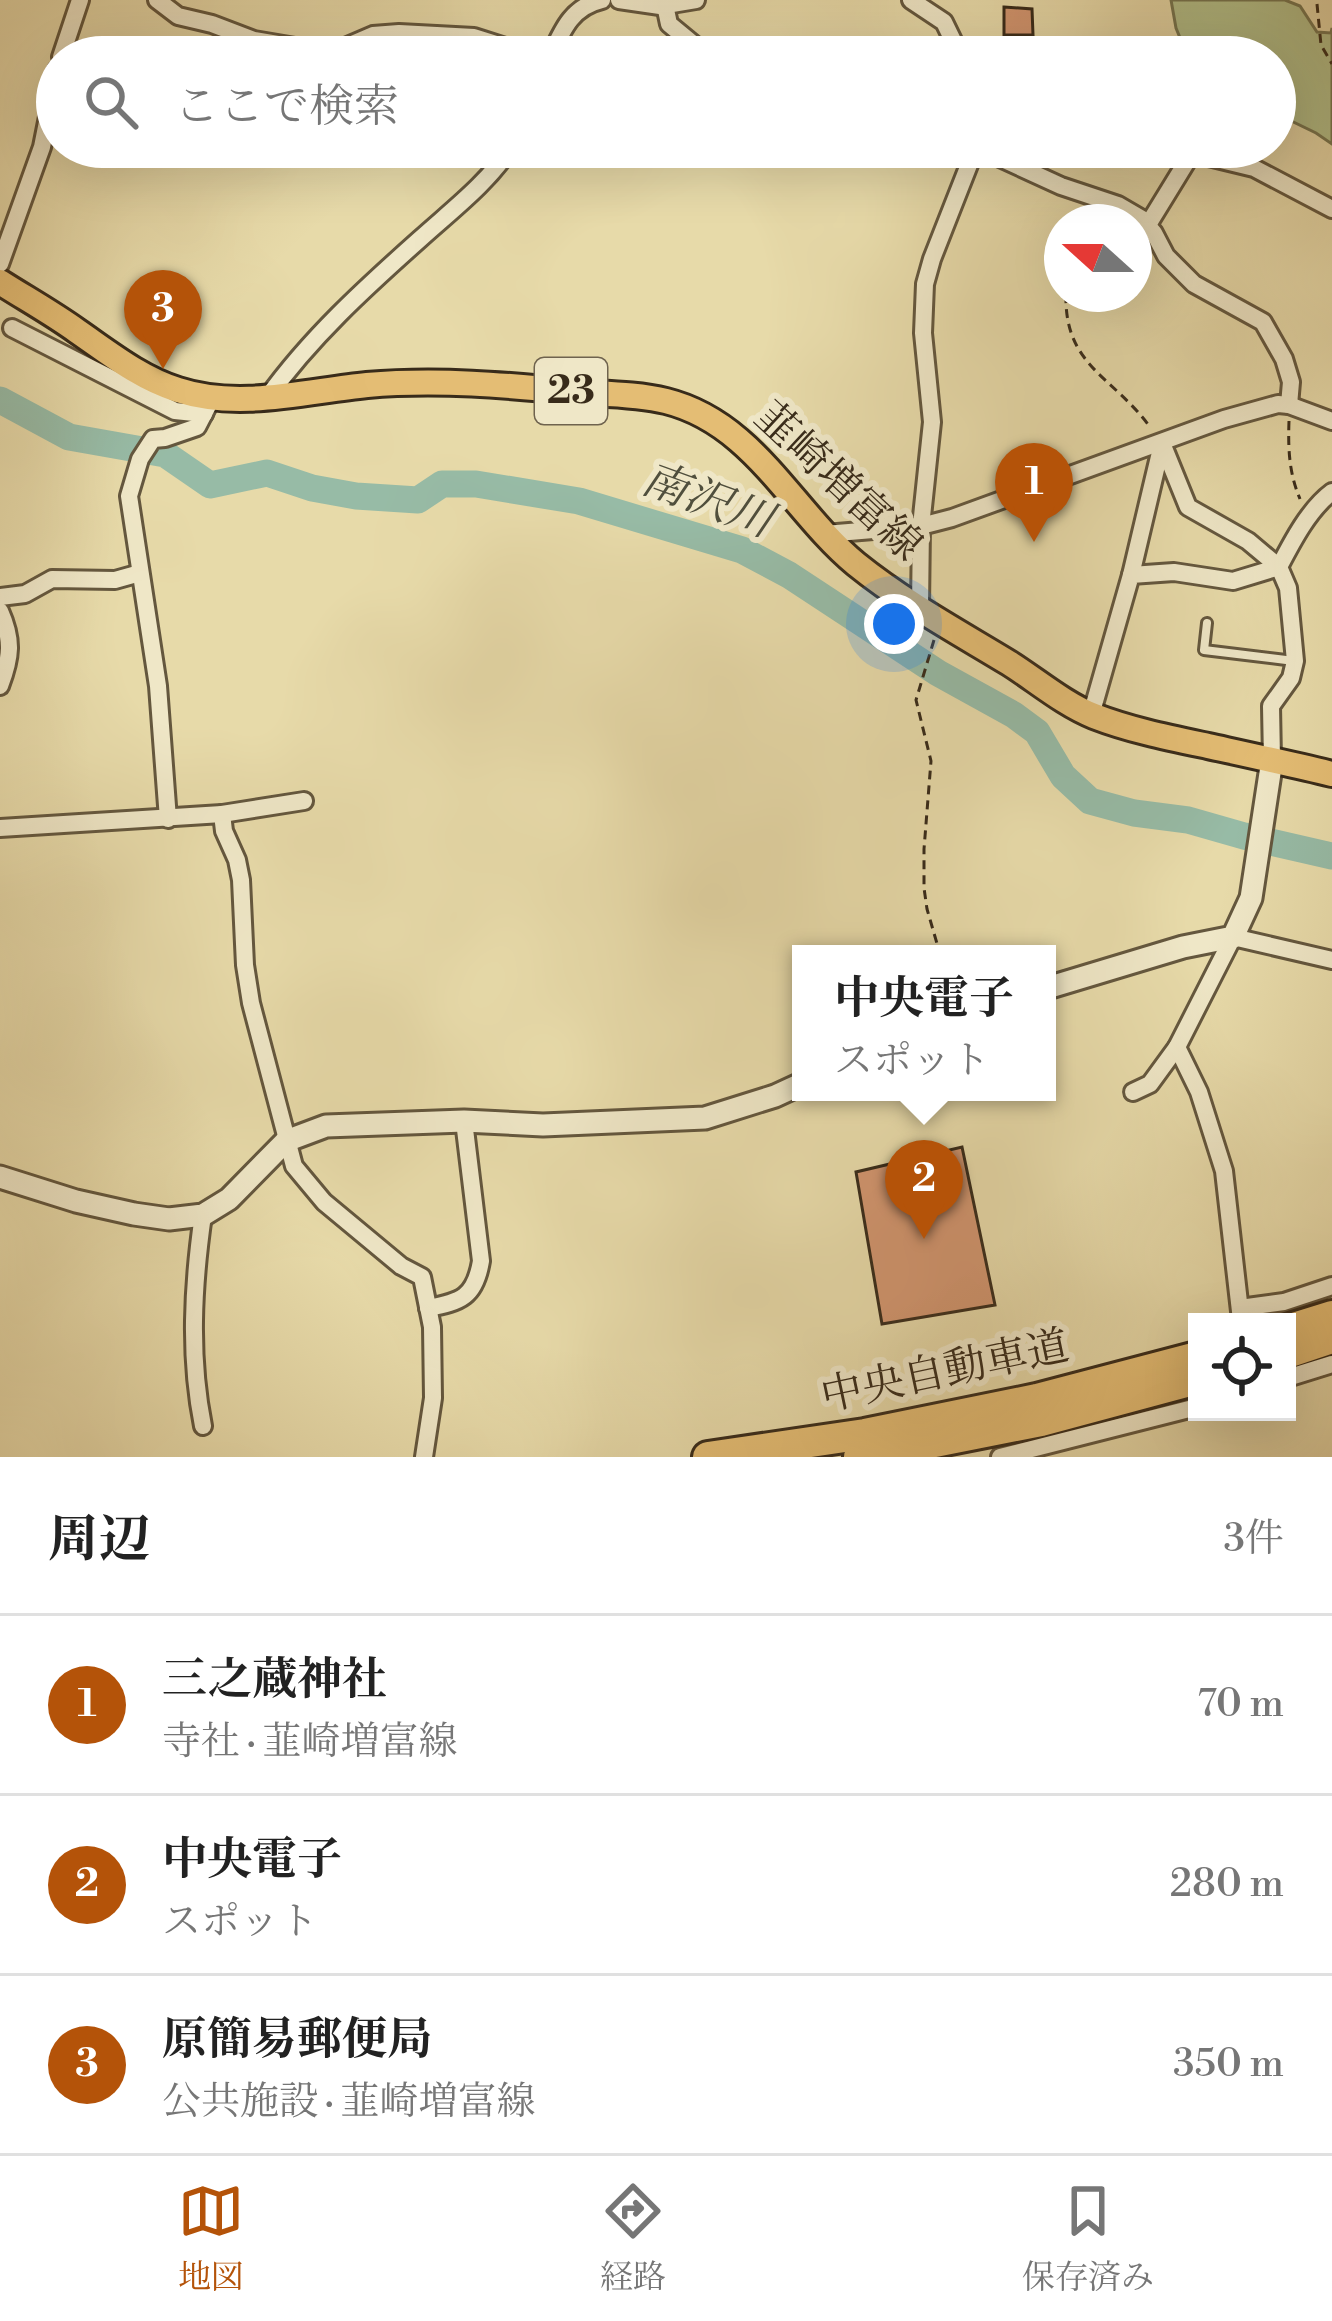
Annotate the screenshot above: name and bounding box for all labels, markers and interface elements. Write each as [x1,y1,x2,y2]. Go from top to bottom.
search box [36,36,1296,168]
icon: search [78,69,144,135]
text: ここで検索 [174,79,399,136]
north arrow [1044,204,1152,312]
pin: 3 [124,270,202,369]
road number: 23 [535,358,607,424]
street label: 韮崎増富線 [743,391,933,573]
pin: 1 [995,443,1073,542]
water label: 南沢川 [634,451,785,553]
your location [864,594,924,654]
popup [792,945,1056,1101]
text: 中央電子 [834,971,1014,1028]
text: スポット [834,1037,990,1086]
pin: 2 [885,1140,963,1239]
map controls [1188,1313,1296,1421]
button: locate [1188,1313,1296,1421]
street label: 中央自動車道 [816,1320,1074,1424]
text: 周辺 [48,1509,150,1573]
text: 3件 [1223,1515,1284,1564]
text: 三之蔵神社 [162,1652,387,1709]
text: 1 [78,1680,96,1729]
text: 70 m [1197,1680,1284,1729]
text: 寺社 · 韮崎増富線 [162,1718,458,1767]
text: 中央電子 [162,1832,342,1889]
text: 2 [75,1860,99,1909]
text: 280 m [1170,1860,1284,1909]
text: スポット [162,1898,318,1947]
text: 原簡易郵便局 [162,2012,432,2069]
text: 3 [75,2040,99,2089]
text: 350 m [1173,2040,1284,2089]
text: 公共施設 · 韮崎増富線 [162,2078,536,2127]
tab: 地図 [178,2178,244,2299]
tab: 経路 [600,2178,666,2299]
tab: 保存済み [1022,2178,1154,2299]

